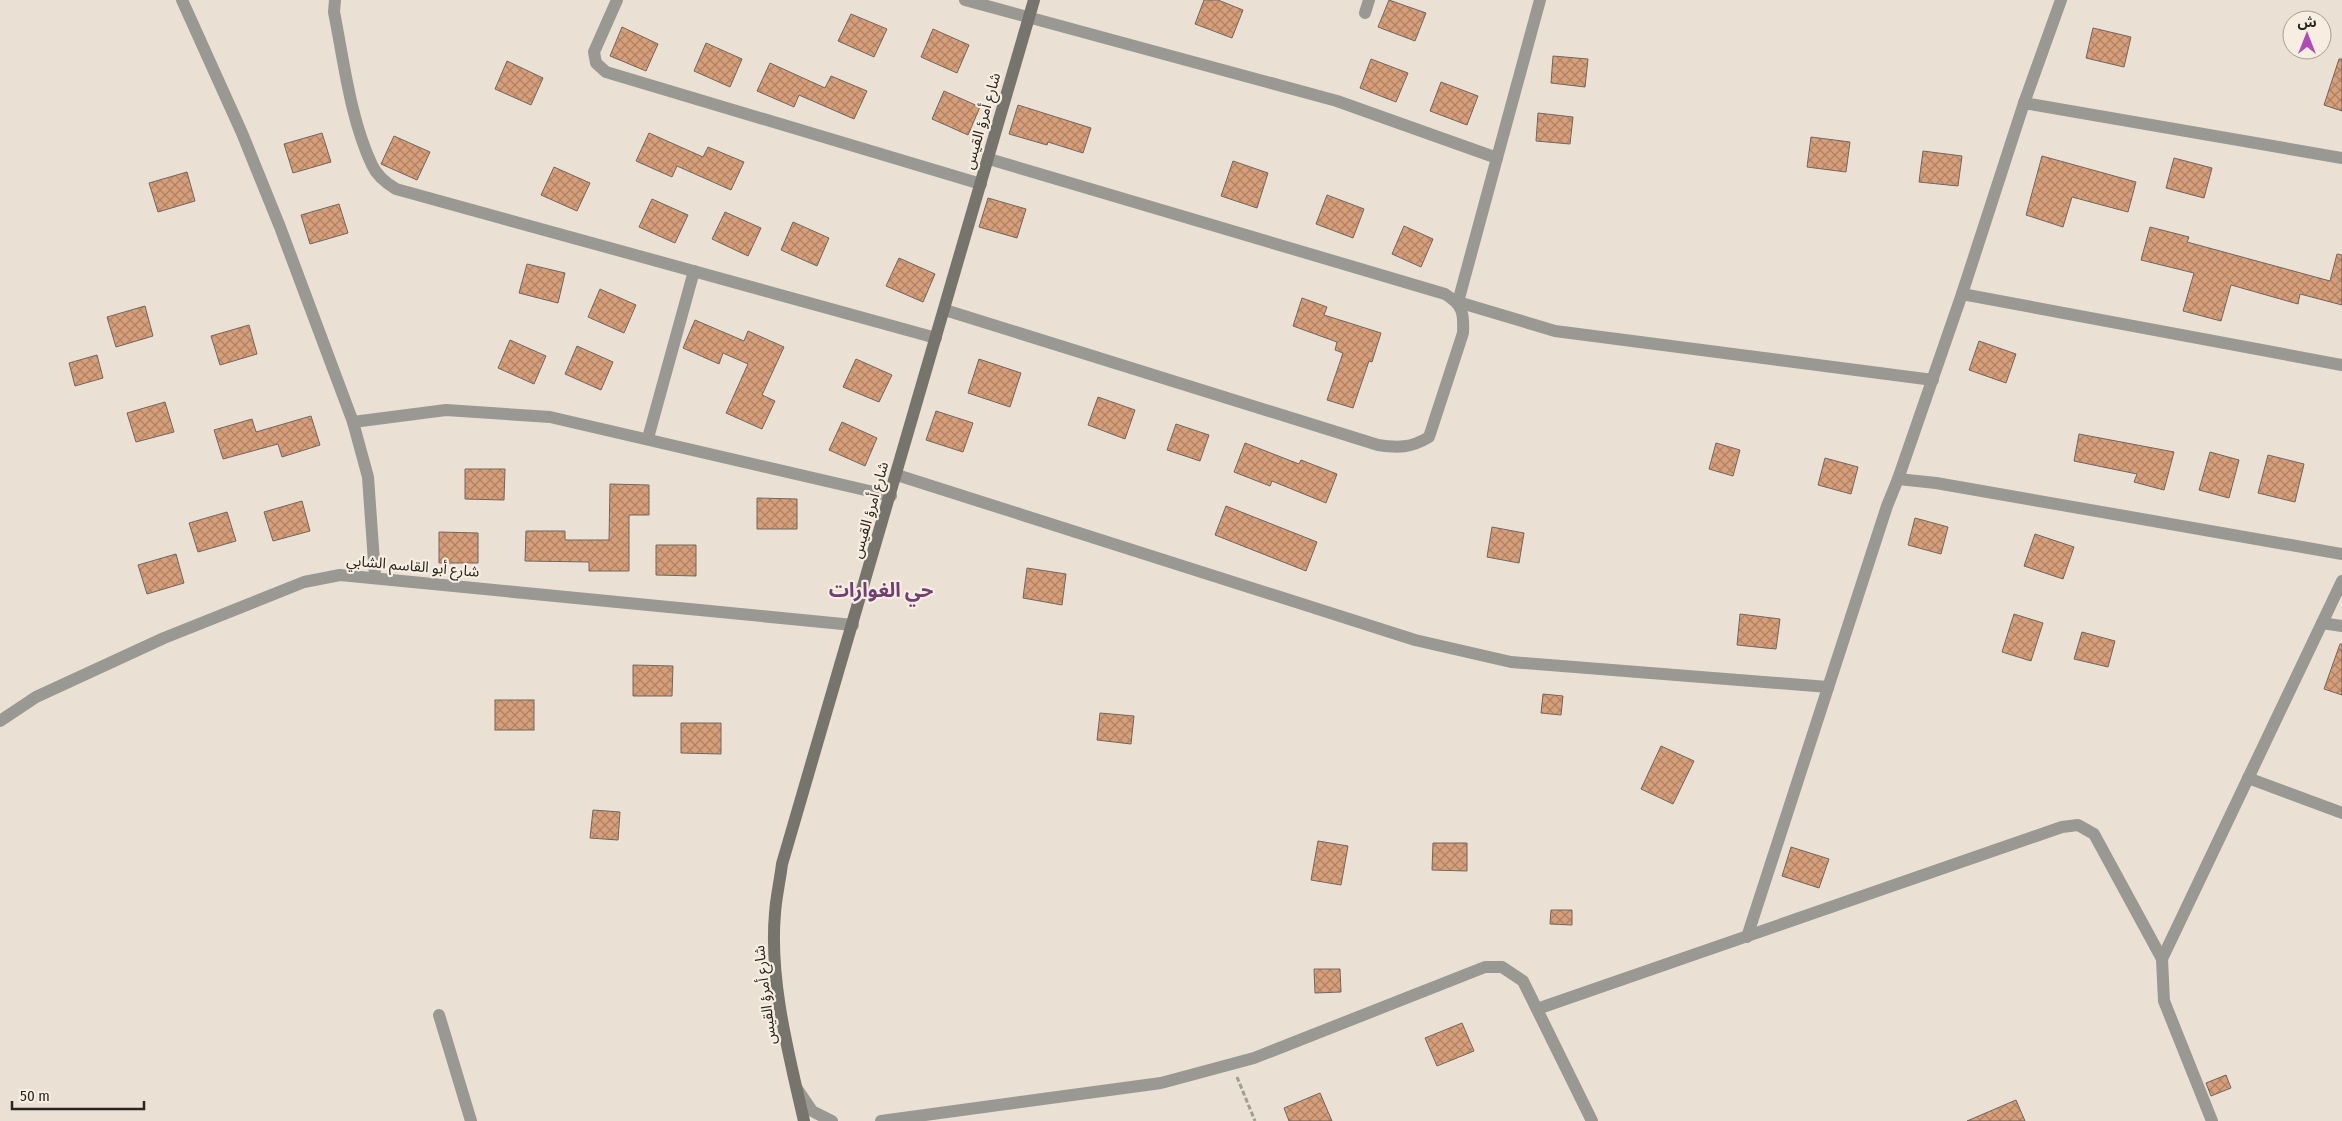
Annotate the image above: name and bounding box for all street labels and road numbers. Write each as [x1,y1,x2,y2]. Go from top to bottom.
street label: شارع أمرؤ القيس [960,70,1007,172]
street label: شارع أمرؤ القيس [848,459,895,561]
street label: شارع أبو القاسم الشابي [345,551,481,584]
street label: شارع أمرؤ القيس [750,944,783,1046]

